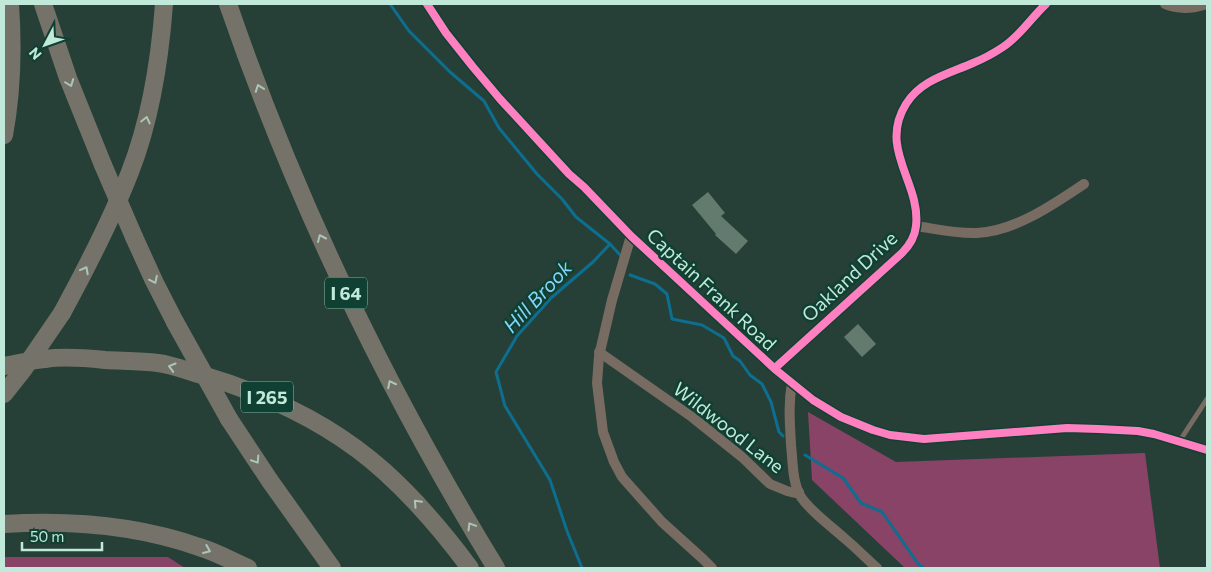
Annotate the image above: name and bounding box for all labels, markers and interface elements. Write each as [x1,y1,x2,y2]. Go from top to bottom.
north arrow [20,20,70,70]
text: N [25,44,45,63]
one-way arrow [64,78,75,87]
one-way arrow [254,84,265,93]
one-way arrow [140,115,151,124]
street label: Captain Frank Road [643,223,781,355]
street label: Oakland Drive [797,226,901,326]
one-way arrow [316,234,327,243]
water label: Hill Brook [498,254,577,337]
one-way arrow [79,267,89,276]
one-way arrow [148,275,158,284]
road number: I 64 [325,278,367,308]
one-way arrow [168,362,177,372]
street label: Wildwood Lane [669,377,789,477]
one-way arrow [388,381,398,390]
road number: I 265 [241,382,293,412]
one-way arrow [250,454,259,463]
one-way arrow [414,500,423,509]
scale bar [22,520,102,552]
one-way arrow [467,523,477,532]
text: 50 m [30,527,64,545]
one-way arrow [202,544,211,554]

